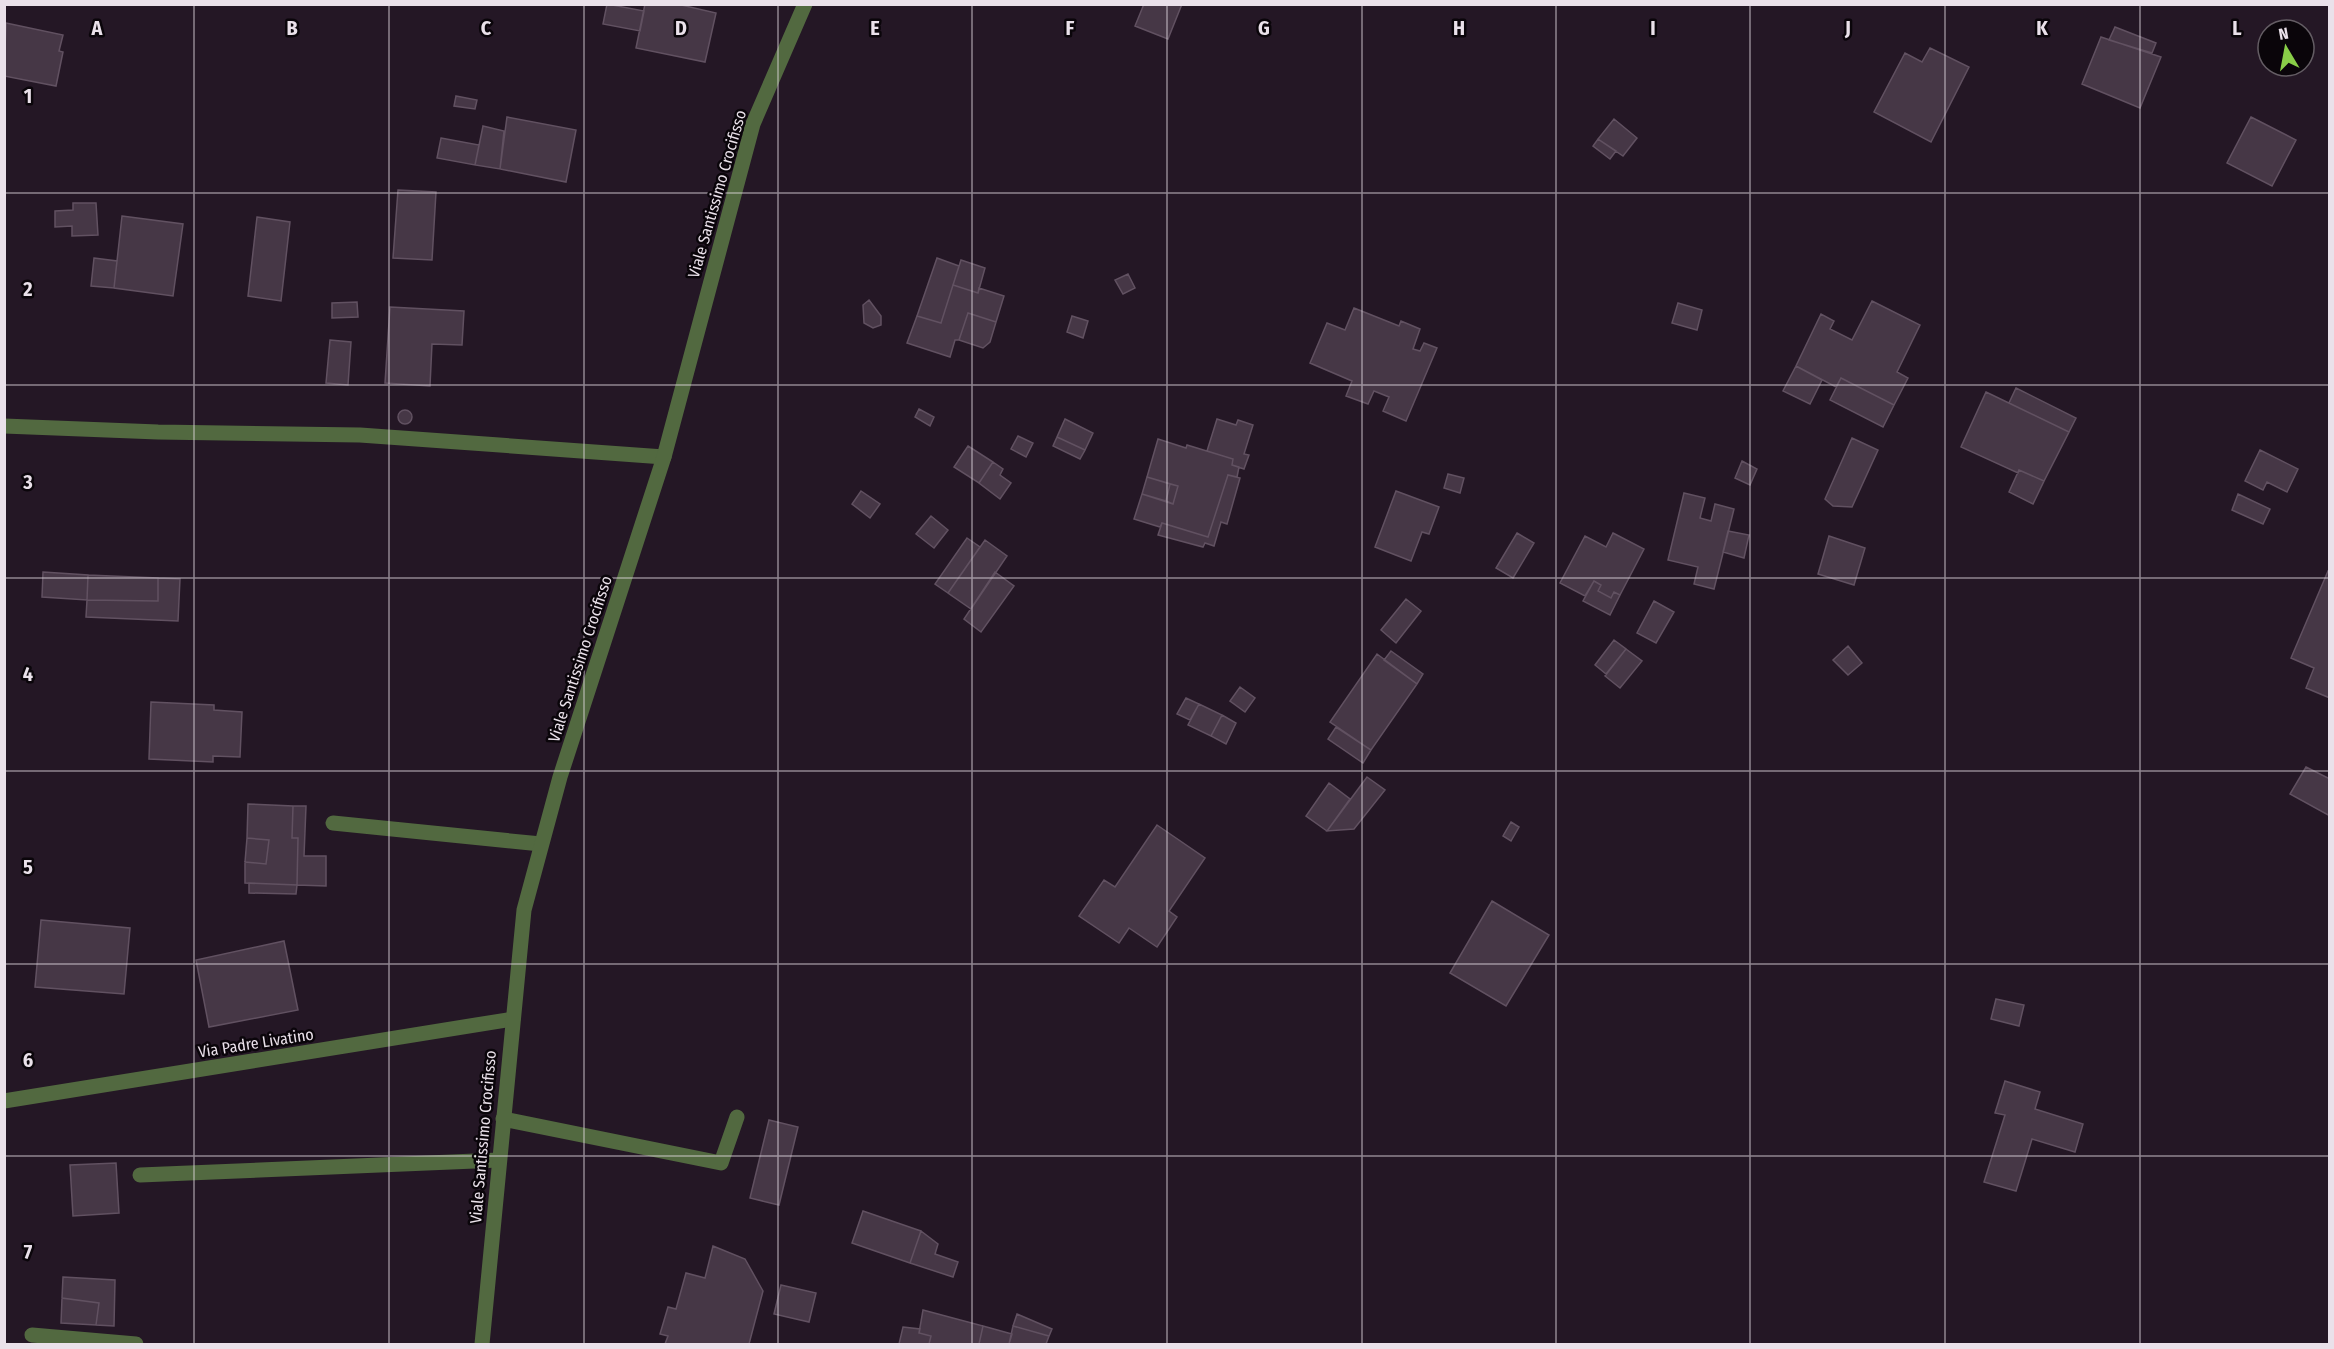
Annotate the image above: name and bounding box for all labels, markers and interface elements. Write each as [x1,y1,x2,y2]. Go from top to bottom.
text: A [91,16,104,40]
text: B [286,16,298,40]
text: C [481,16,492,40]
text: D [675,16,687,40]
text: E [870,16,880,40]
text: F [1066,16,1075,40]
text: G [1258,16,1270,40]
text: H [1453,16,1465,40]
text: I [1650,16,1656,40]
text: J [1844,16,1851,40]
text: K [2036,16,2048,40]
text: L [2232,16,2242,40]
north arrow [2256,18,2316,78]
text: N [2277,24,2290,44]
text: 1 [24,84,32,108]
street label: Viale Santissimo Crocifisso [684,108,750,280]
text: 2 [22,277,33,301]
text: 3 [22,470,33,494]
street label: Viale Santissimo Crocifisso [544,573,616,745]
text: 4 [23,662,33,686]
text: 5 [23,855,33,879]
street label: Via Padre Livatino [197,1025,315,1061]
text: 6 [23,1048,33,1072]
street label: Viale Santissimo Crocifisso [466,1050,500,1224]
text: 7 [24,1240,33,1264]

